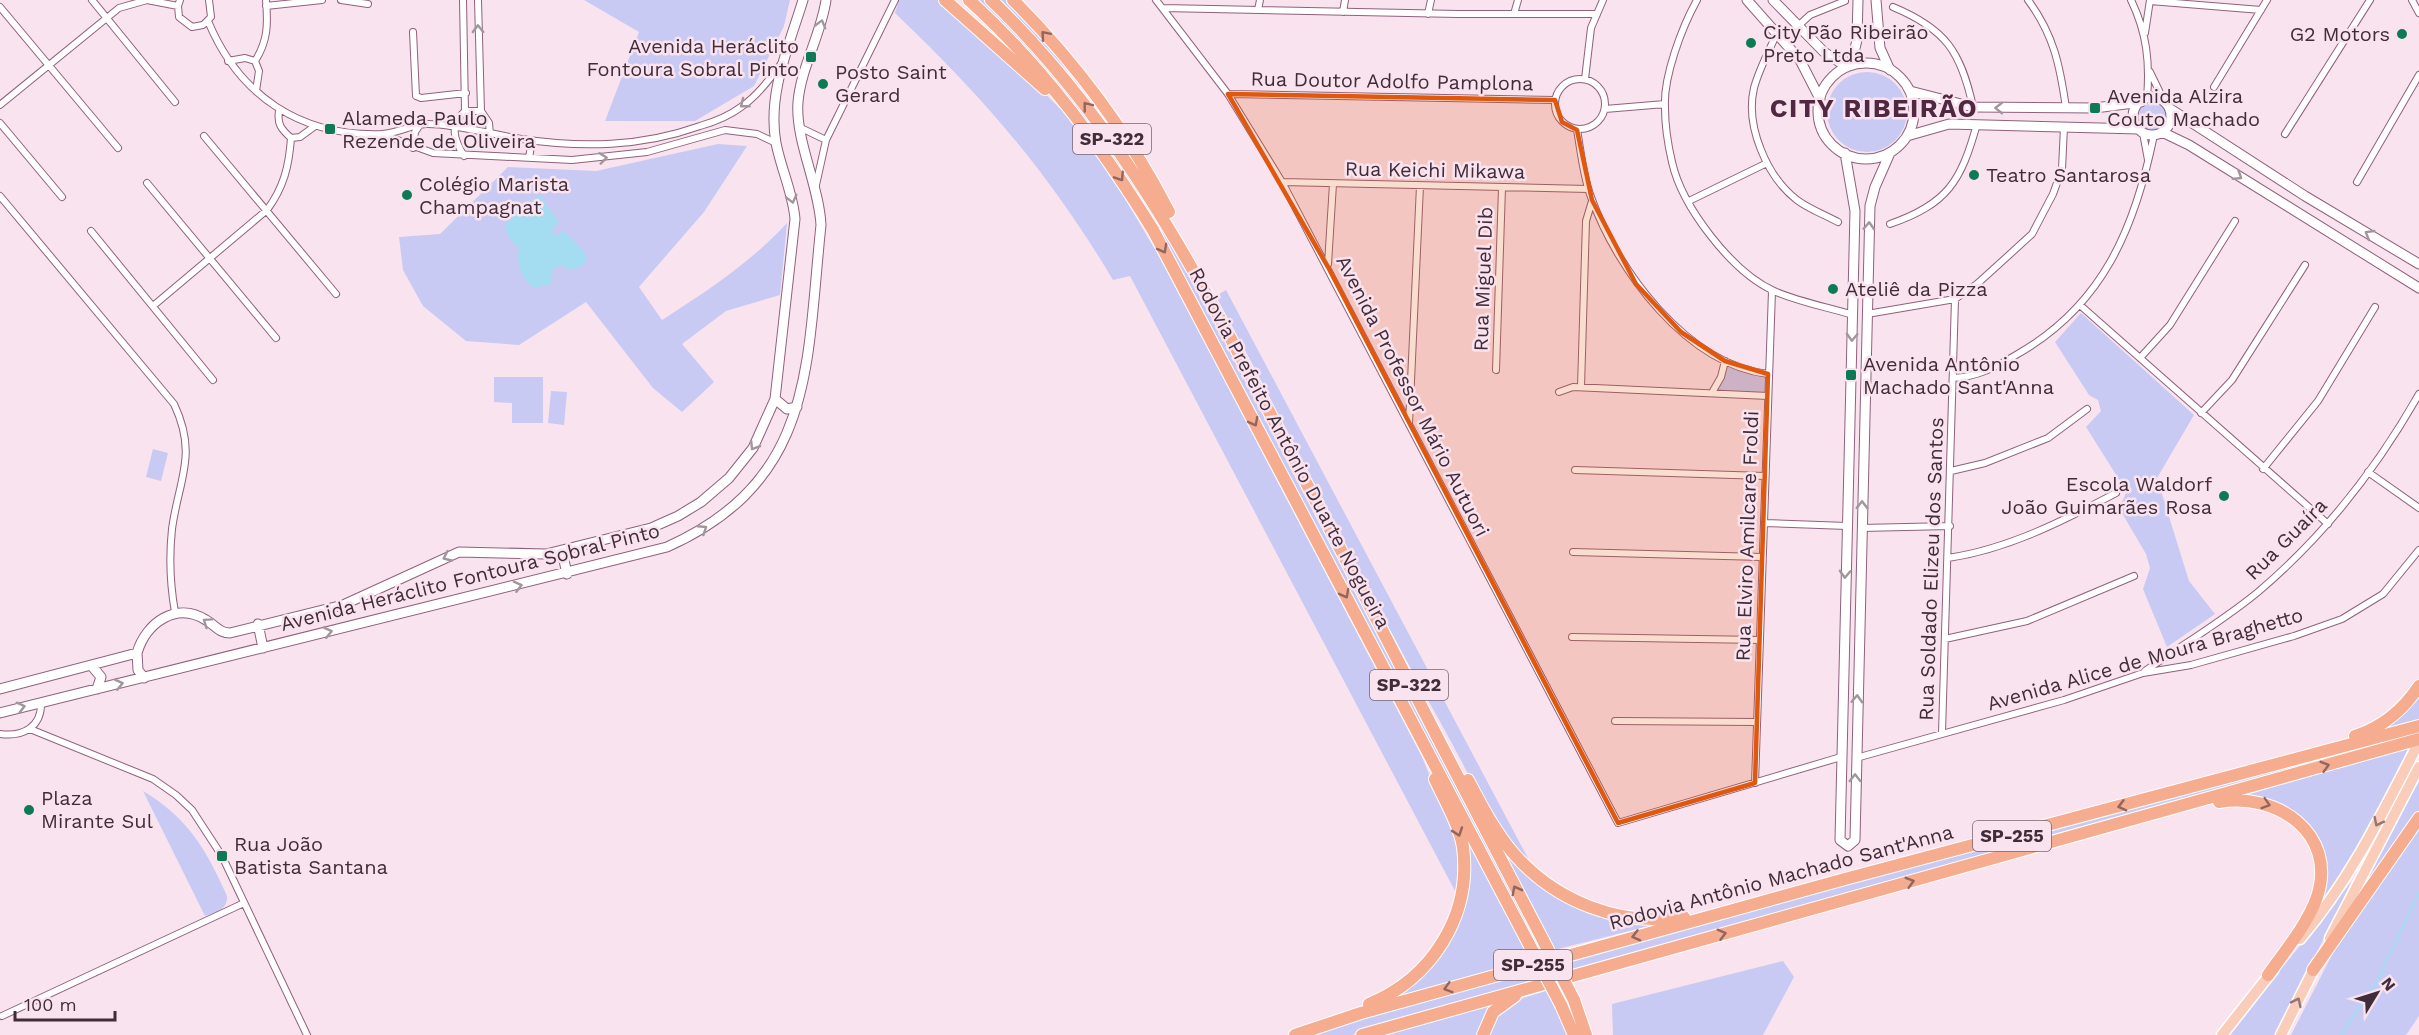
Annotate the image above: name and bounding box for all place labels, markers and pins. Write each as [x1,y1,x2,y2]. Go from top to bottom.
place label: City Pão Ribeirão Preto Ltda [1763,20,1929,67]
place label: G2 Motors [2290,22,2390,46]
marker: G2 Motors [2395,27,2409,41]
place label: Avenida Heráclito Fontoura Sobral Pinto [586,34,799,81]
marker: City Pão Ribeirão Preto Ltda [1744,36,1758,50]
marker: Avenida Heráclito Fontoura Sobral Pinto [804,50,818,64]
place label: Posto Saint Gerard [835,60,947,107]
marker: Posto Saint Gerard [816,77,830,91]
place label: Avenida Alzira Couto Machado [2107,84,2260,131]
marker: Avenida Alzira Couto Machado [2088,101,2102,115]
place label: Alameda Paulo Rezende de Oliveira [342,106,536,153]
marker: Alameda Paulo Rezende de Oliveira [323,122,337,136]
place label: Teatro Santarosa [1986,163,2151,187]
marker: Teatro Santarosa [1967,168,1981,182]
place label: Colégio Marista Champagnat [419,172,569,219]
marker: Colégio Marista Champagnat [400,188,414,202]
place label: Ateliê da Pizza [1845,277,1988,301]
marker: Ateliê da Pizza [1826,282,1840,296]
place label: Avenida Antônio Machado Sant'Anna [1863,352,2054,399]
marker: Avenida Antônio Machado Sant'Anna [1844,368,1858,382]
place label: Escola Waldorf João Guimarães Rosa [2001,472,2212,519]
marker: Escola Waldorf João Guimarães Rosa [2217,489,2231,503]
place label: Plaza Mirante Sul [41,786,153,833]
marker: Plaza Mirante Sul [22,803,36,817]
place label: Rua João Batista Santana [234,832,388,879]
marker: Rua João Batista Santana [215,849,229,863]

